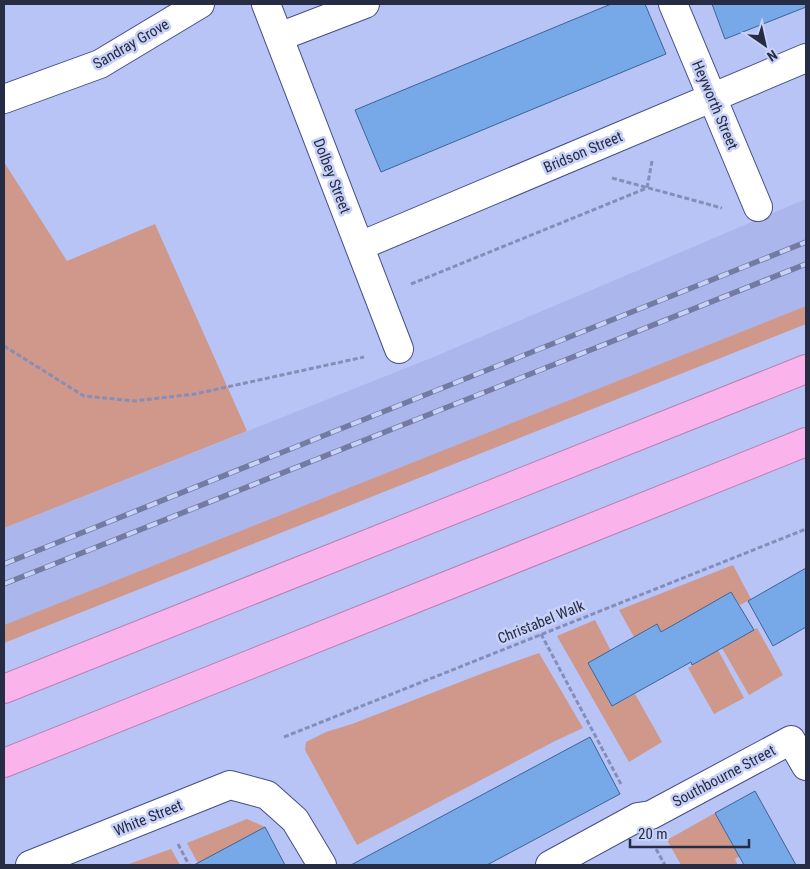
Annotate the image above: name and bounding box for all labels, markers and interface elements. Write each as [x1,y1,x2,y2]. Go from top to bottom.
street label: Sandray Grove [90,15,172,73]
north arrow [740,20,790,70]
text: N [764,47,780,65]
street label: Heyworth Street [688,58,742,152]
street label: Bridson Street [541,127,625,177]
street label: Dolbey Street [309,136,355,216]
street label: Christabel Walk [495,596,587,648]
street label: Southbourne Street [669,741,779,811]
street label: White Street [111,796,185,840]
scale bar [630,816,749,848]
text: 20 m [638,825,668,843]

